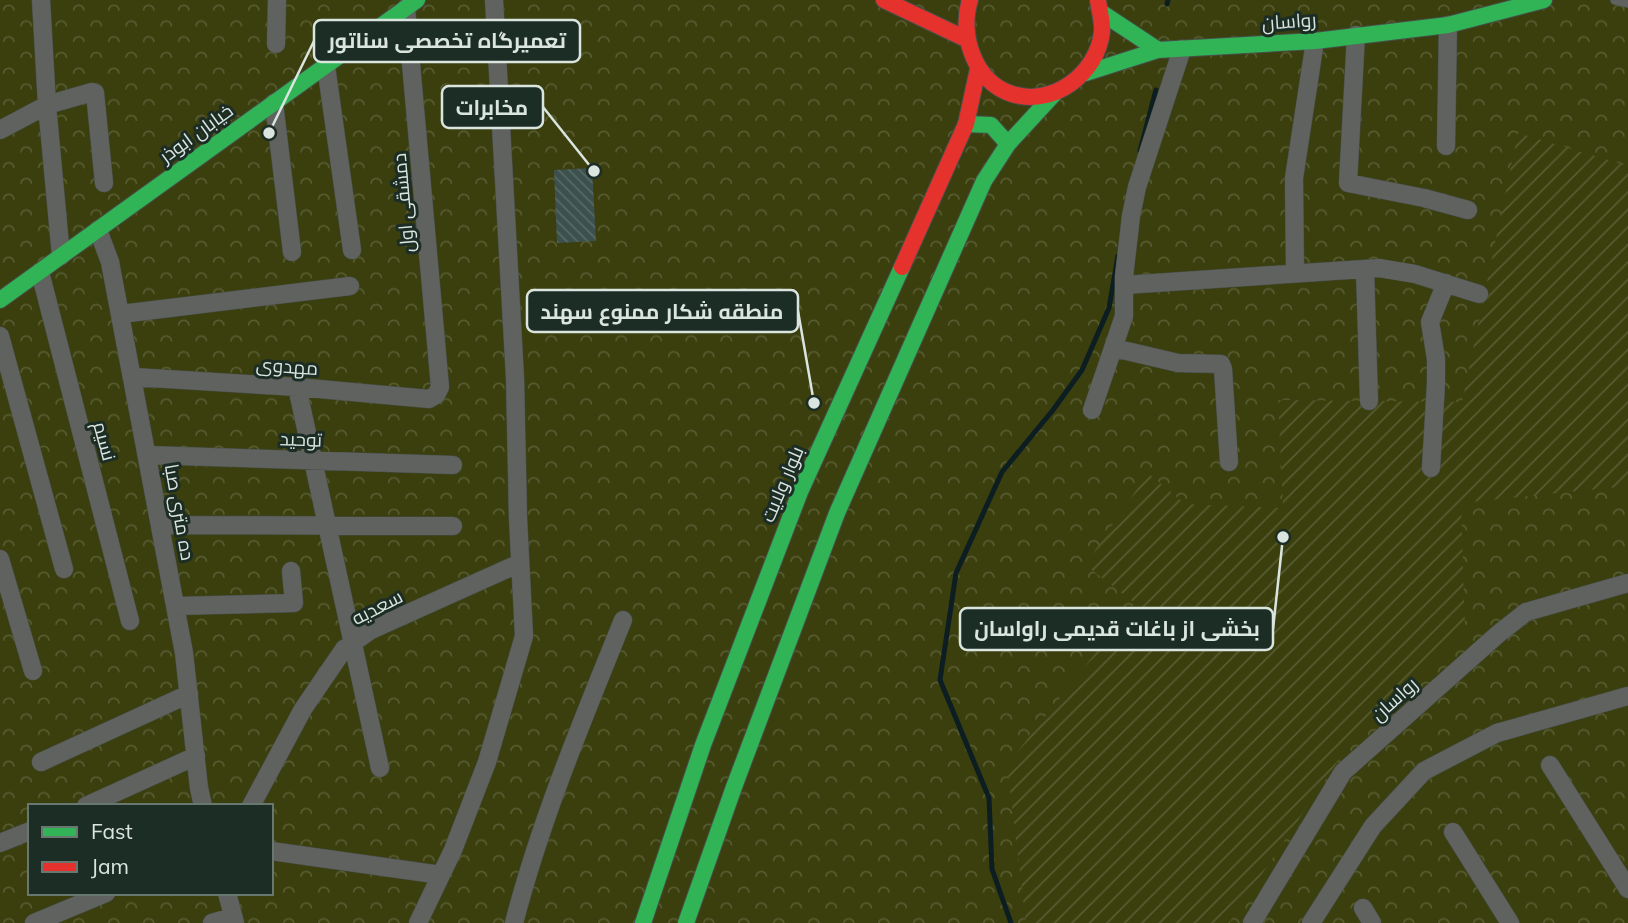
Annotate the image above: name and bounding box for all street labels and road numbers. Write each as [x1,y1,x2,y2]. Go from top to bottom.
street label: رواسان [1261,7,1317,35]
street label: خیابان ابوذر [154,98,238,168]
street label: دمشقی اول [387,152,419,254]
street label: مهدوی [255,352,319,380]
street label: نسیم [86,419,122,464]
street label: توحید [279,426,323,452]
street label: بلوار ولایت [755,442,809,526]
street label: ده متری صبا [160,462,200,562]
street label: سعدیه [347,584,407,630]
street label: رواسان [1366,672,1422,726]

